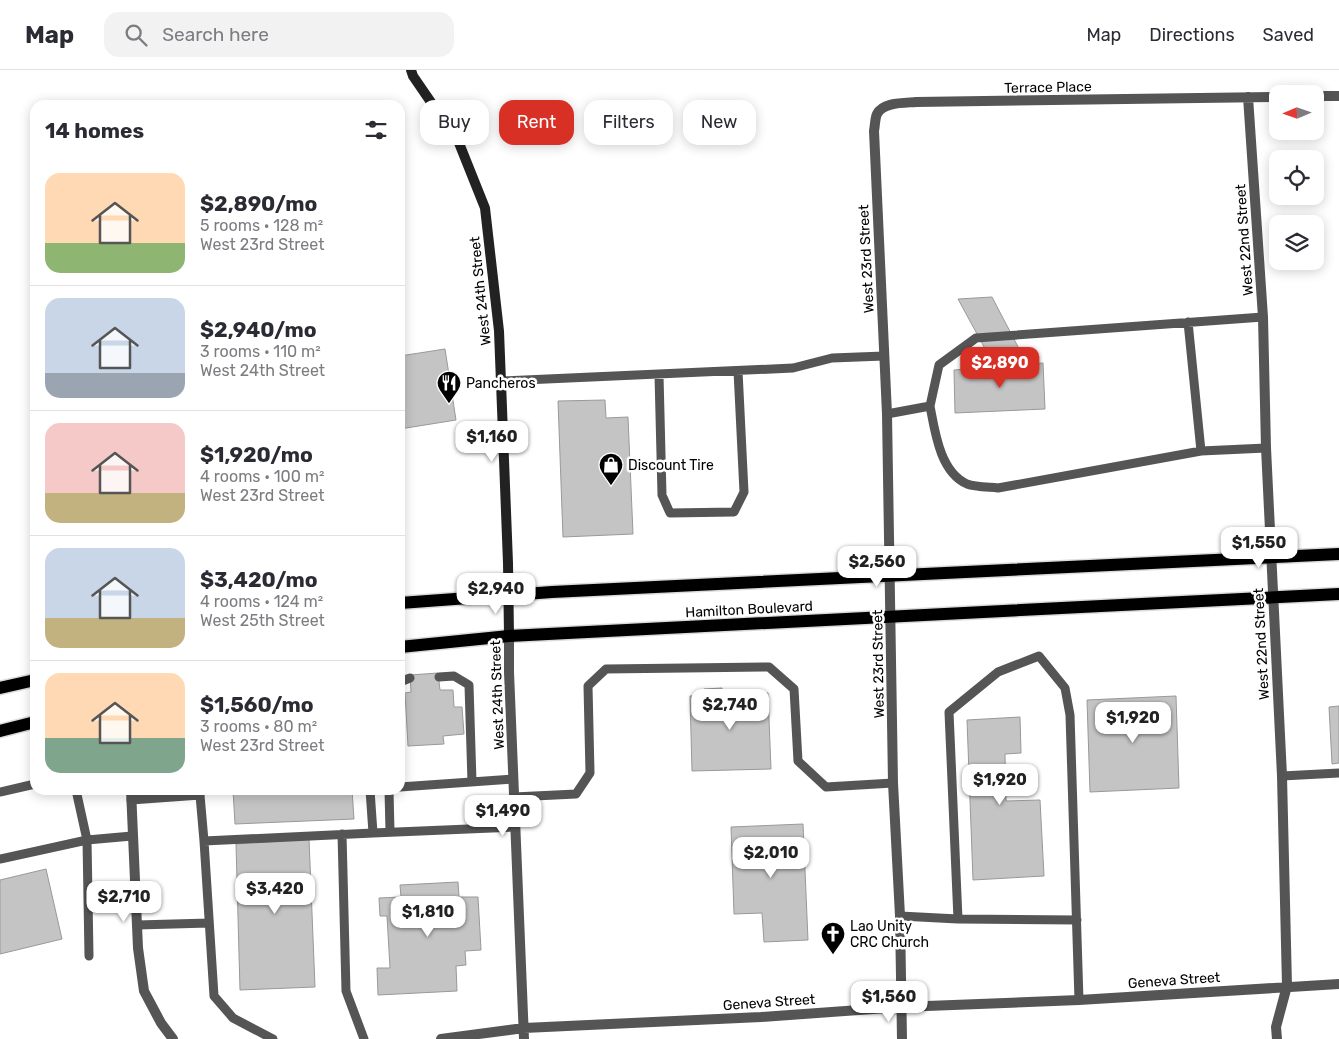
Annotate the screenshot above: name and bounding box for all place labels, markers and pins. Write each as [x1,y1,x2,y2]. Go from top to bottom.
pin: $2,890 [959,346,1041,389]
restaurant icon: Pancheros [436,370,462,404]
place label: Pancheros [466,375,536,392]
pin: $1,160 [451,420,533,463]
shop icon: Discount Tire [598,452,624,486]
place label: Discount Tire [628,457,714,474]
pin: $1,550 [1218,526,1300,569]
pin: $2,560 [836,546,918,588]
pin: $2,940 [455,572,537,615]
pin: $2,740 [689,688,771,731]
pin: $1,920 [1092,702,1174,744]
pin: $1,920 [959,764,1041,806]
pin: $1,490 [462,794,544,837]
pin: $2,010 [730,836,812,879]
pin: $3,420 [234,872,316,915]
pin: $2,710 [83,880,165,923]
pin: $1,810 [387,896,469,938]
place label: Lao Unity CRC Church [850,918,929,951]
church icon: Lao Unity CRC Church [820,921,846,955]
pin: $1,560 [848,980,930,1023]

